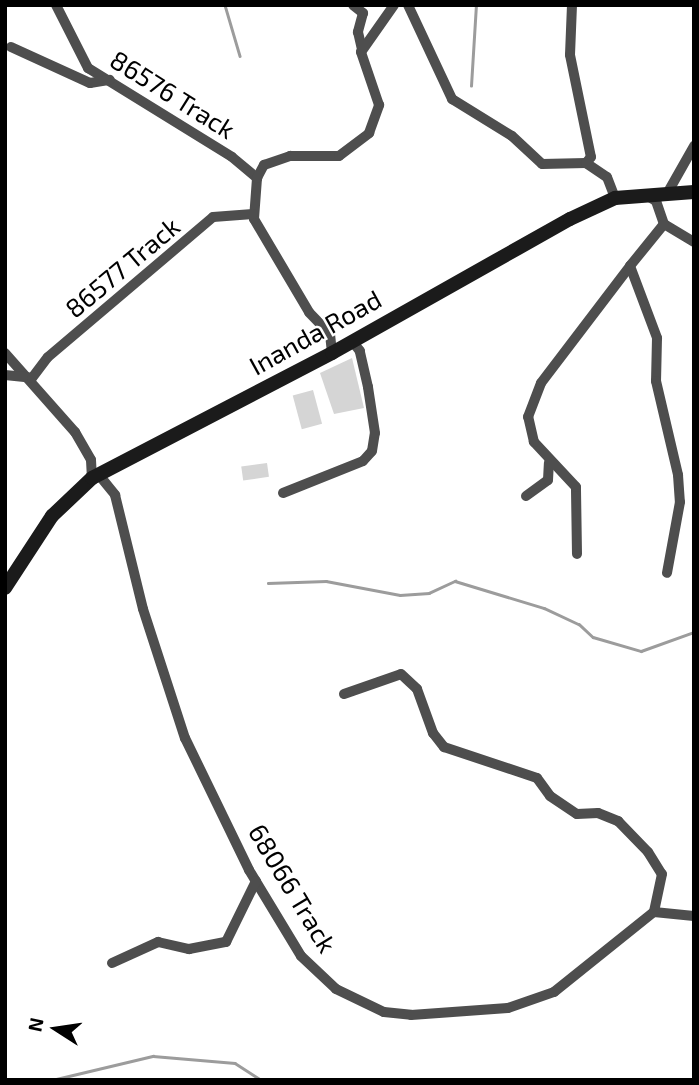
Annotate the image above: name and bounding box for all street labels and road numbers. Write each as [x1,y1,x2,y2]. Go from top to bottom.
street label: 86576 Track [105,43,241,145]
street label: 86577 Track [58,210,186,324]
street label: Inanda Road [244,283,386,381]
street label: 68066 Track [242,818,344,958]

